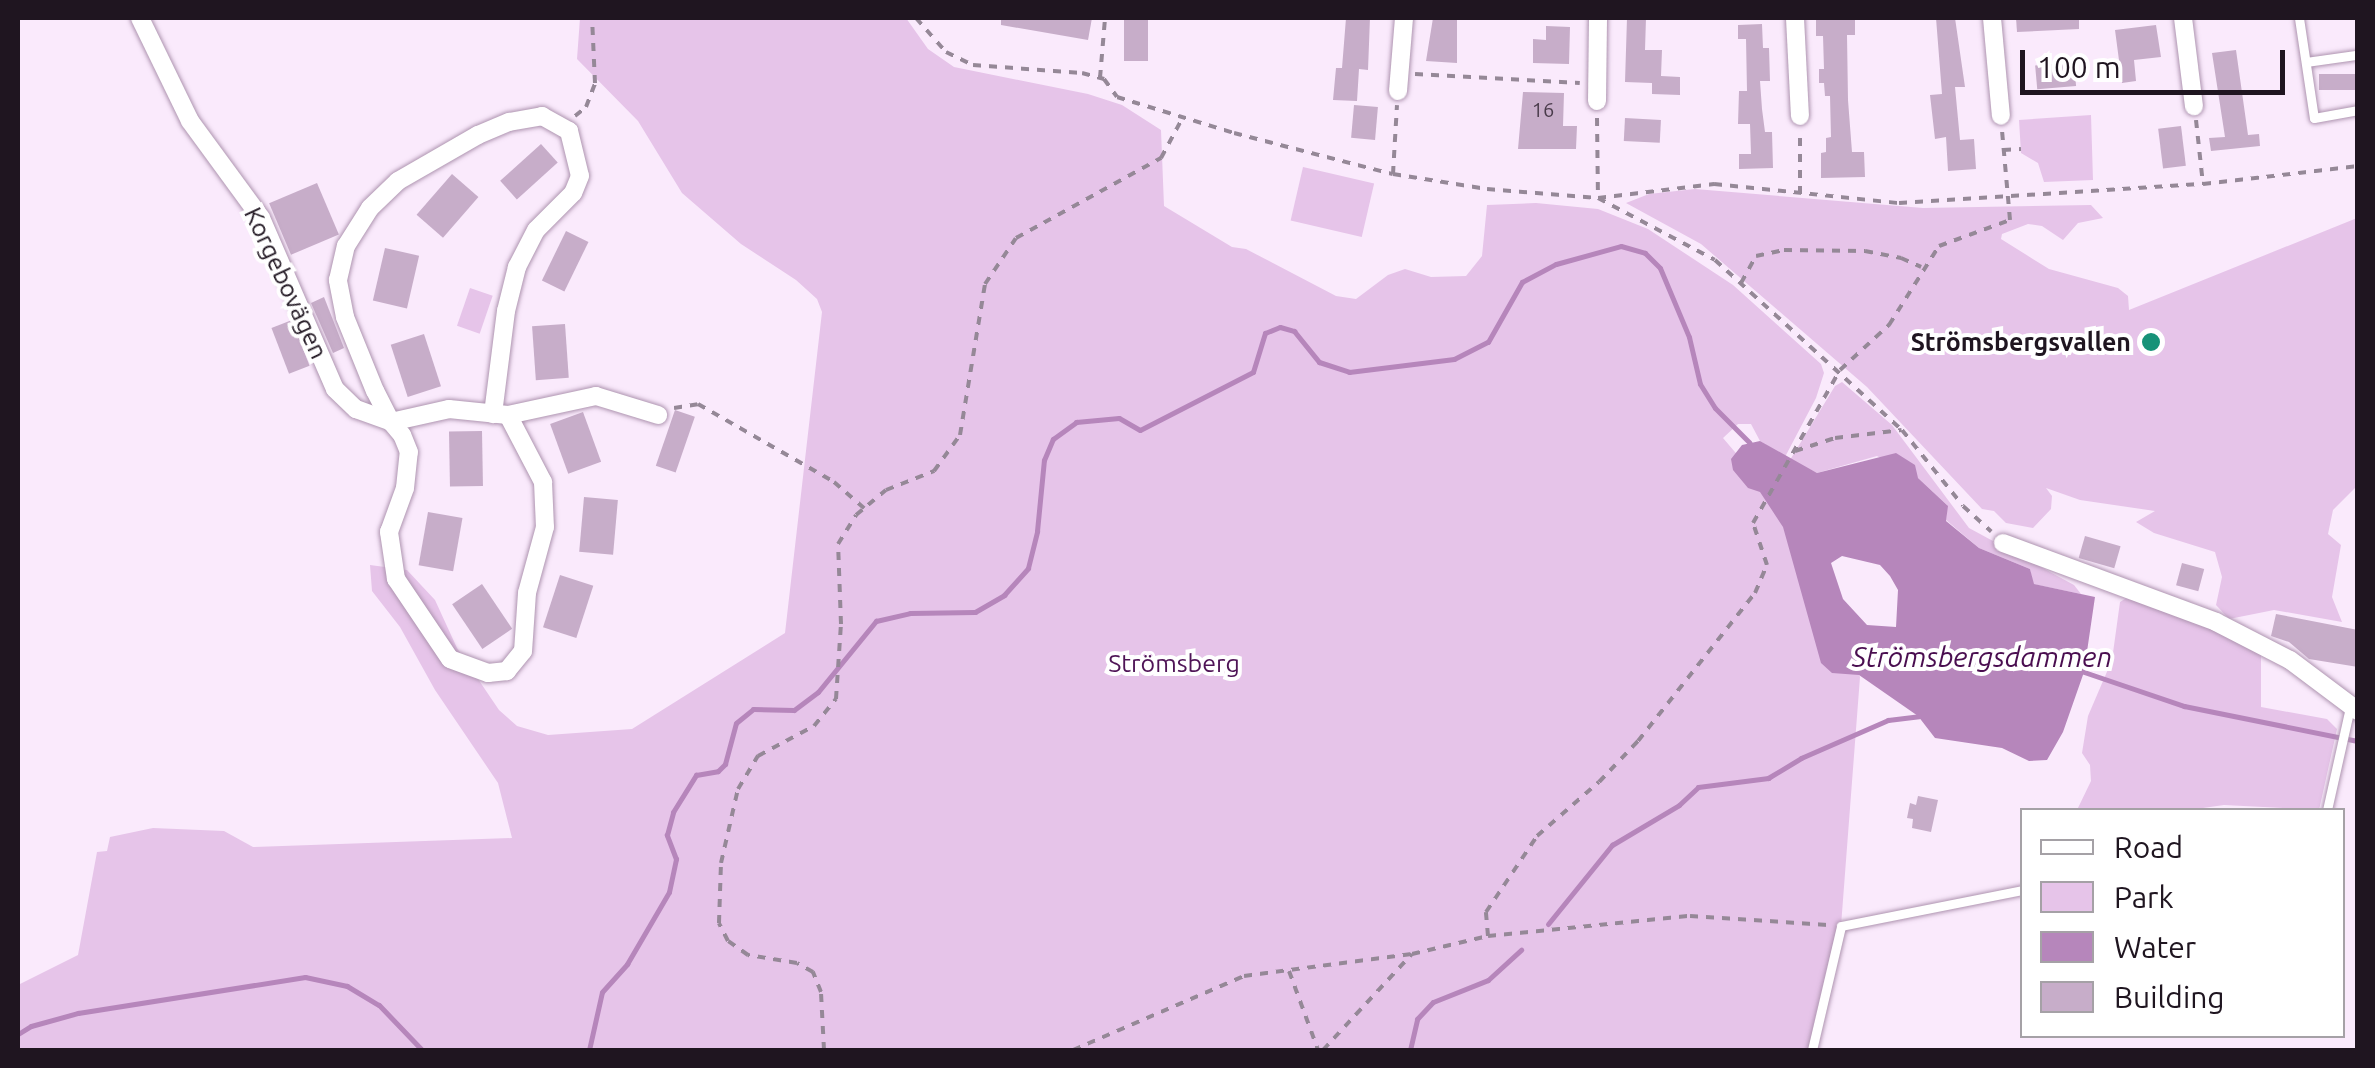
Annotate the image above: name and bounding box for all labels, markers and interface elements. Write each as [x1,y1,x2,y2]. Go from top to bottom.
scale bar [2025,30,2290,92]
text: 100 m [2037,50,2121,84]
house number: 16 [1532,97,1554,121]
street label: Korgebovägen [238,202,334,364]
place label: Strömsbergsvallen [1911,327,2131,357]
marker: Strömsbergsvallen [2140,331,2162,353]
water label: Strömsbergsdammen [1852,640,2112,674]
park label: Strömsberg [1108,648,1240,678]
legend [2020,808,2345,1038]
text: Road [2114,830,2183,864]
text: Park [2114,880,2174,914]
text: Water [2114,930,2196,964]
text: Building [2114,980,2225,1014]

